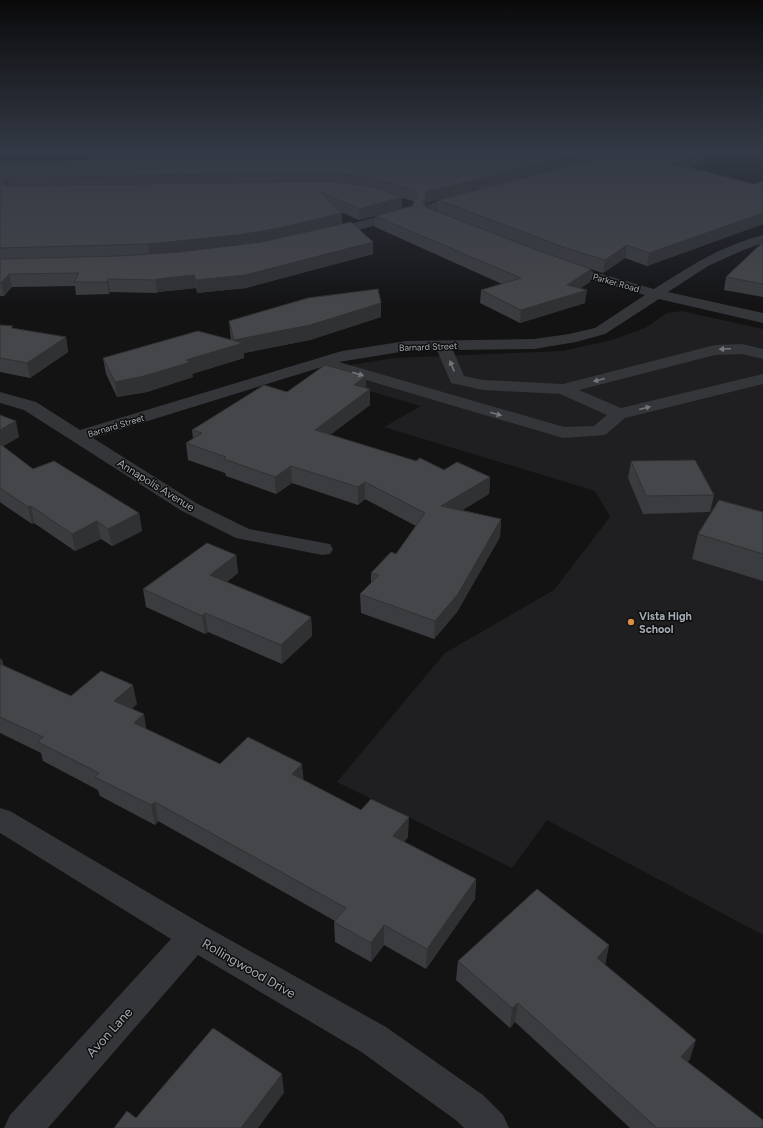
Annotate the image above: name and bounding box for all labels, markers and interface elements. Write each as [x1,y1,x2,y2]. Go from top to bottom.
street label: Parker Road [592,271,641,294]
street label: Barnard Street [399,340,458,353]
one-way arrow [719,346,731,353]
one-way arrow [448,359,454,371]
one-way arrow [353,371,365,377]
one-way arrow [592,377,605,383]
one-way arrow [639,404,651,410]
one-way arrow [491,411,503,417]
street label: Barnard Street [86,412,146,439]
street label: Annapolis Avenue [115,457,197,514]
place label: Vista High School [639,610,692,636]
marker: Vista High School [626,617,636,627]
street label: Rollingwood Drive [199,936,298,1001]
street label: Avon Lane [83,1005,135,1060]

